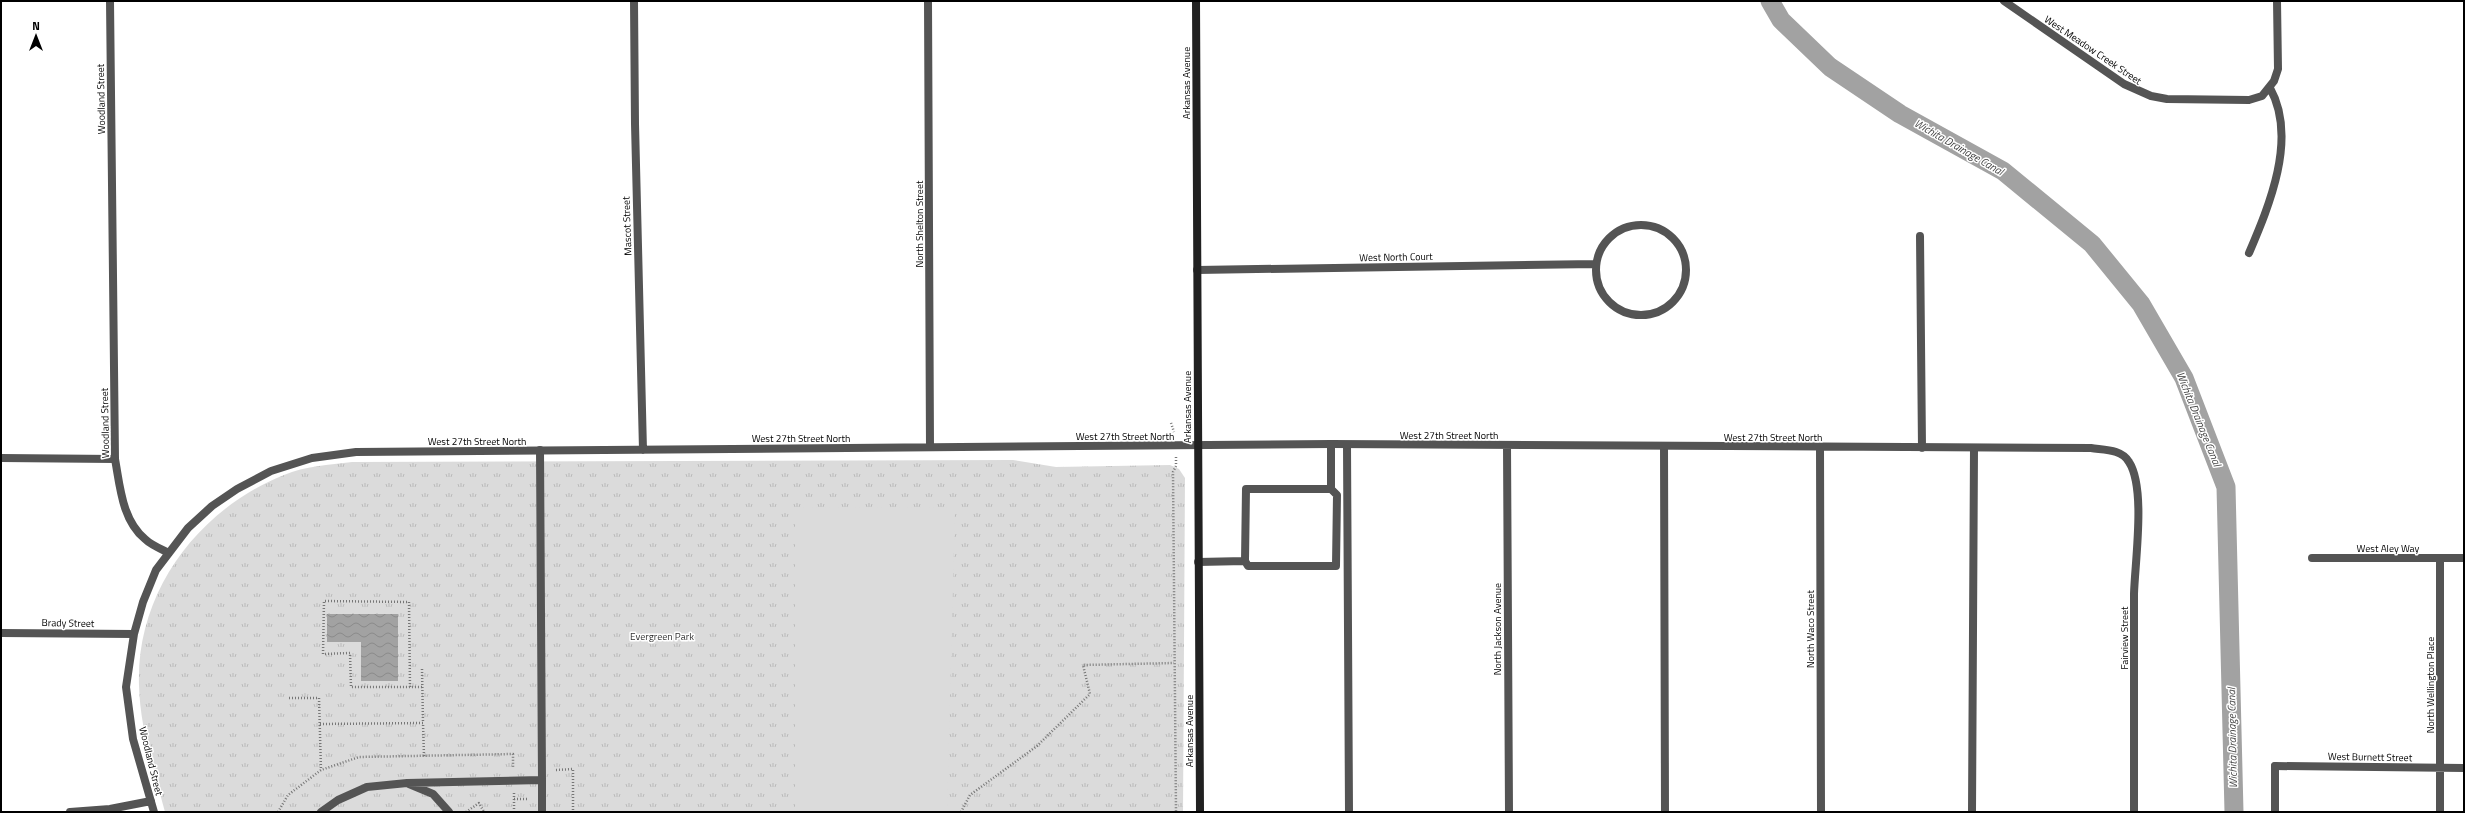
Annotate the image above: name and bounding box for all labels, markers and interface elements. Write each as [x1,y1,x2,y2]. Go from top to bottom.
street label: West Meadow Creek Street [2041,12,2145,88]
north arrow [16,16,56,56]
text: N [32,18,40,34]
street label: Arkansas Avenue [1179,47,1194,119]
street label: Woodland Street [93,63,109,134]
water label: Wichita Drainage Canal [1911,115,2008,180]
street label: North Shelton Street [912,180,927,267]
street label: Mascot Street [618,196,636,256]
street label: West North Court [1359,249,1433,265]
water label: Wichita Drainage Canal [2173,369,2226,470]
street label: Arkansas Avenue [1180,371,1195,443]
street label: Woodland Street [97,387,113,458]
street label: West 27th Street North [1400,428,1498,443]
street label: West 27th Street North [1076,429,1174,444]
street label: West 27th Street North [1724,430,1822,445]
street label: West 27th Street North [752,431,850,446]
street label: West 27th Street North [428,434,526,449]
street label: West Aley Way [2357,541,2420,556]
street label: North Jackson Avenue [1490,583,1505,675]
street label: North Waco Street [1803,590,1818,668]
street label: Fairview Street [2117,606,2132,670]
street label: Brady Street [42,615,95,631]
park label: Evergreen Park [630,629,694,644]
street label: North Wellington Place [2423,637,2438,733]
water label: Wichita Drainage Canal [2223,686,2241,788]
street label: Arkansas Avenue [1182,695,1197,767]
street label: Woodland Street [135,725,167,797]
street label: West Burnett Street [2328,749,2413,765]

